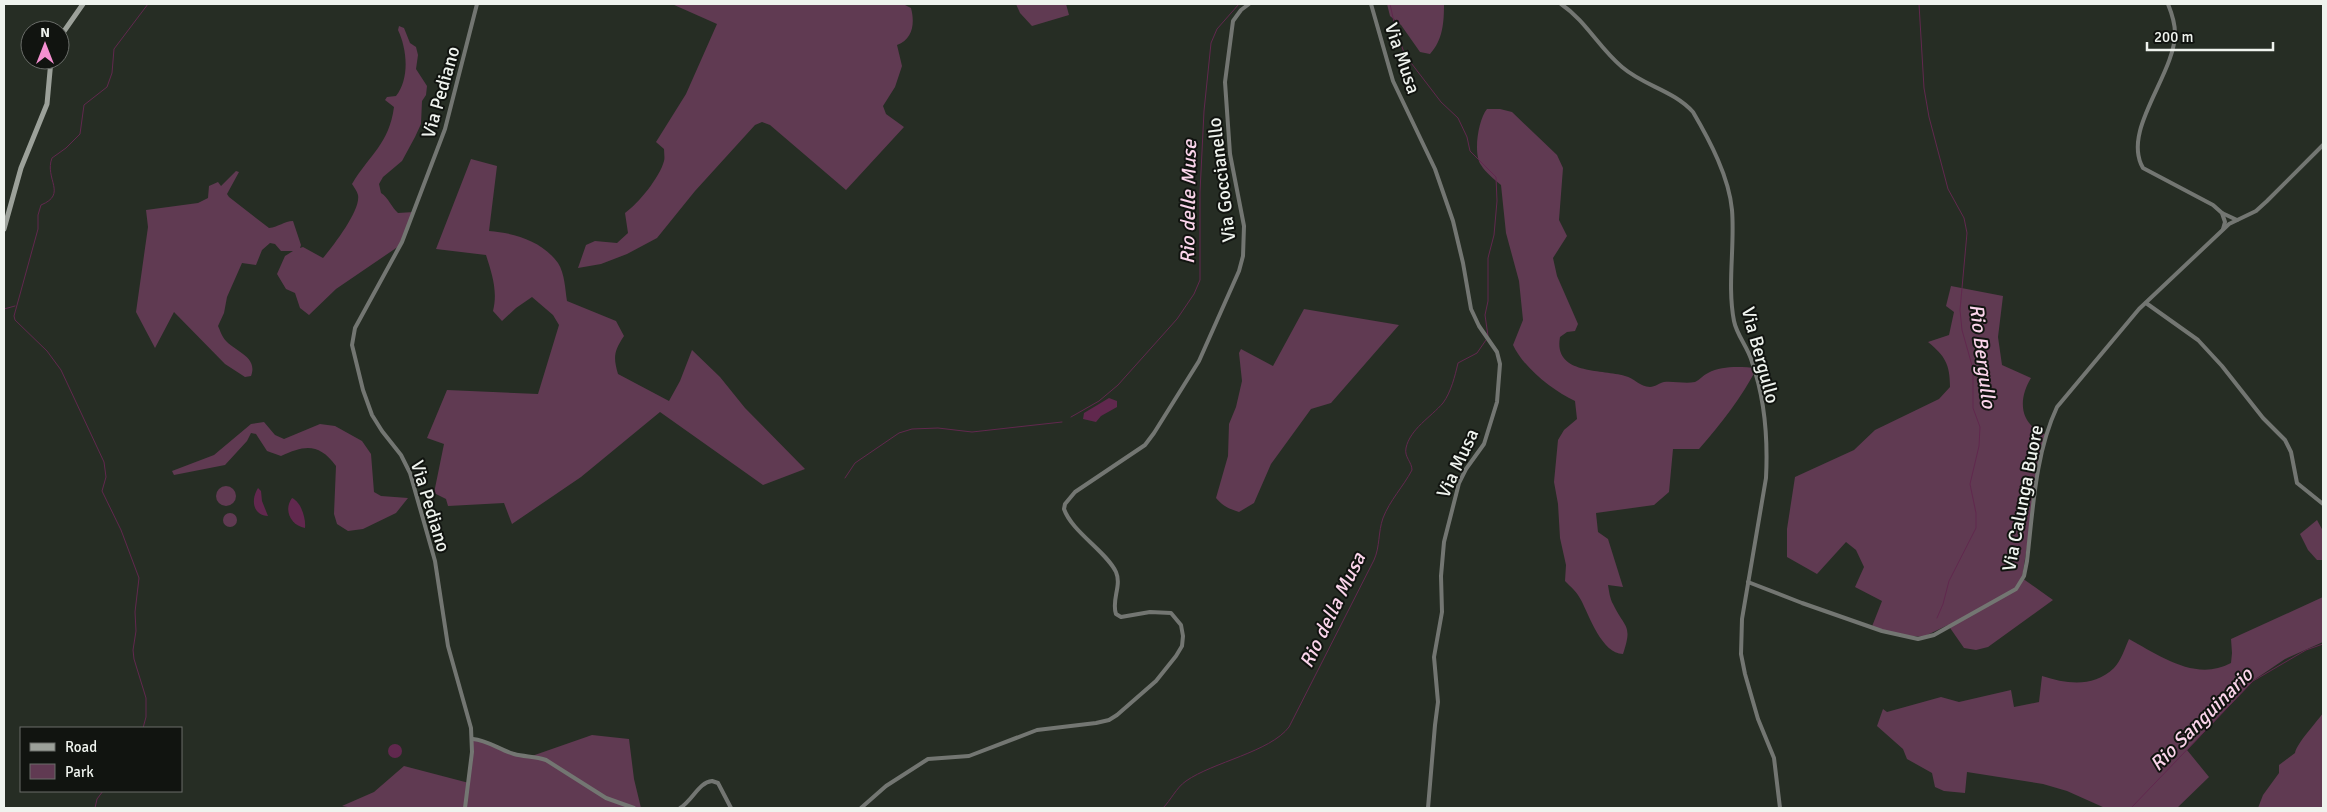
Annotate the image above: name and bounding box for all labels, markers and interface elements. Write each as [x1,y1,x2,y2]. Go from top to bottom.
north arrow [20,20,70,70]
street label: Via Musa [1379,20,1425,97]
scale bar [2147,20,2273,52]
text: N [40,24,50,41]
text: 200 m [2154,28,2194,46]
street label: Via Pediano [416,43,466,141]
street label: Via Goccianello [1202,116,1242,244]
water label: Rio delle Muse [1175,139,1202,264]
water label: Rio Bergullo [1964,303,2001,411]
street label: Via Bergullo [1736,304,1784,406]
street label: Via Calunga Buore [1997,423,2049,573]
street label: Via Musa [1431,425,1484,502]
street label: Via Pediano [405,458,455,555]
water label: Rio della Musa [1294,548,1371,672]
water label: Rio Sanguinario [2144,661,2259,776]
legend [20,727,182,792]
text: Road [65,738,97,756]
text: Park [65,763,94,781]

